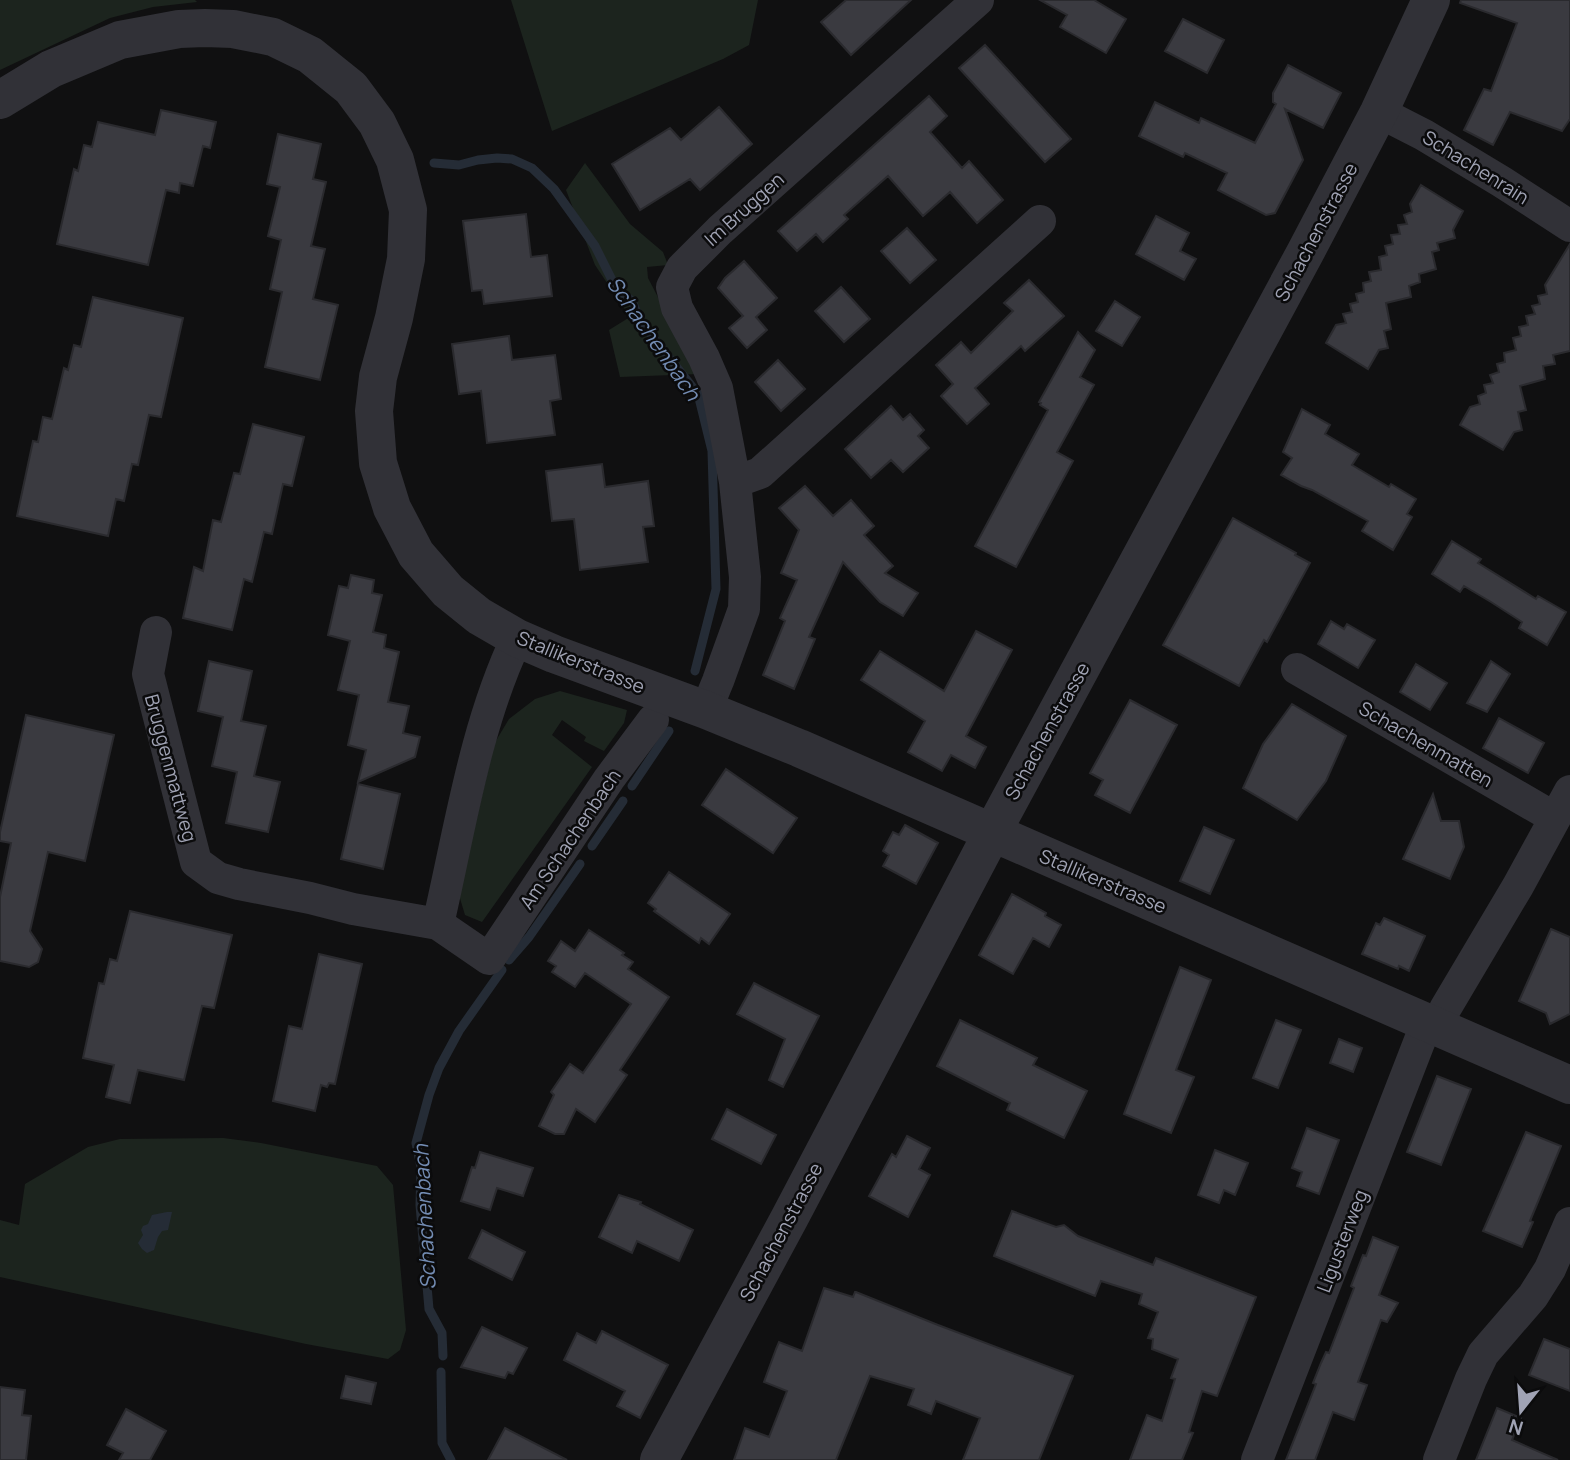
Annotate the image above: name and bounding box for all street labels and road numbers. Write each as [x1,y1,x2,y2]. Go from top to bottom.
street label: Schachenrain [1418,124,1534,210]
street label: Schachenstrasse [1268,158,1364,306]
street label: Im Bruggen [699,166,789,252]
street label: Stallikerstrasse [513,625,649,699]
street label: Schachenstrasse [998,658,1096,804]
street label: Bruggenmattweg [139,691,203,845]
street label: Schachenmatten [1354,695,1498,793]
street label: Am Schachenbach [513,764,627,914]
street label: Stallikerstrasse [1035,843,1171,919]
street label: Schachenstrasse [733,1158,829,1306]
street label: Ligusterweg [1310,1186,1374,1296]

